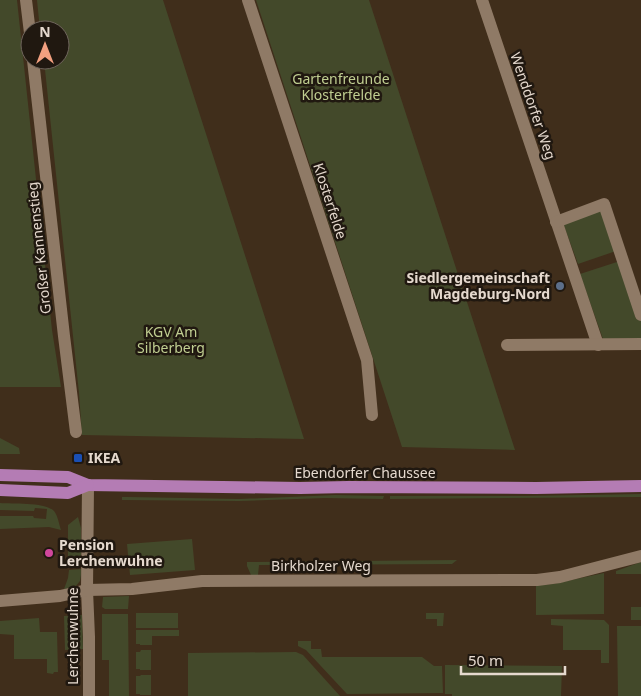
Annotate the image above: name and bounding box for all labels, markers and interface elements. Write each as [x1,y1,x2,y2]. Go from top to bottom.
north arrow [20,20,70,70]
text: N [39,22,51,41]
street label: Wenddorfer Weg [506,50,561,162]
park label: Gartenfreunde Klosterfelde [292,69,390,104]
street label: Klosterfelde [309,160,352,241]
street label: Großer Kannenstieg [22,181,55,315]
place label: Siedlergemeinschaft Magdeburg-Nord [407,268,550,303]
marker: Siedlergemeinschaft Magdeburg-Nord [554,280,566,292]
park label: KGV Am Silberberg [137,322,205,357]
place label: IKEA [88,448,121,467]
marker: IKEA [72,452,84,464]
street label: Ebendorfer Chaussee [294,463,436,482]
place label: Pension Lerchenwuhne [59,535,163,570]
marker: Pension Lerchenwuhne [43,547,55,559]
street label: Birkholzer Weg [271,556,371,575]
street label: Lerchenwuhne [63,587,82,685]
scale bar [461,644,565,676]
text: 50 m [468,650,503,670]

